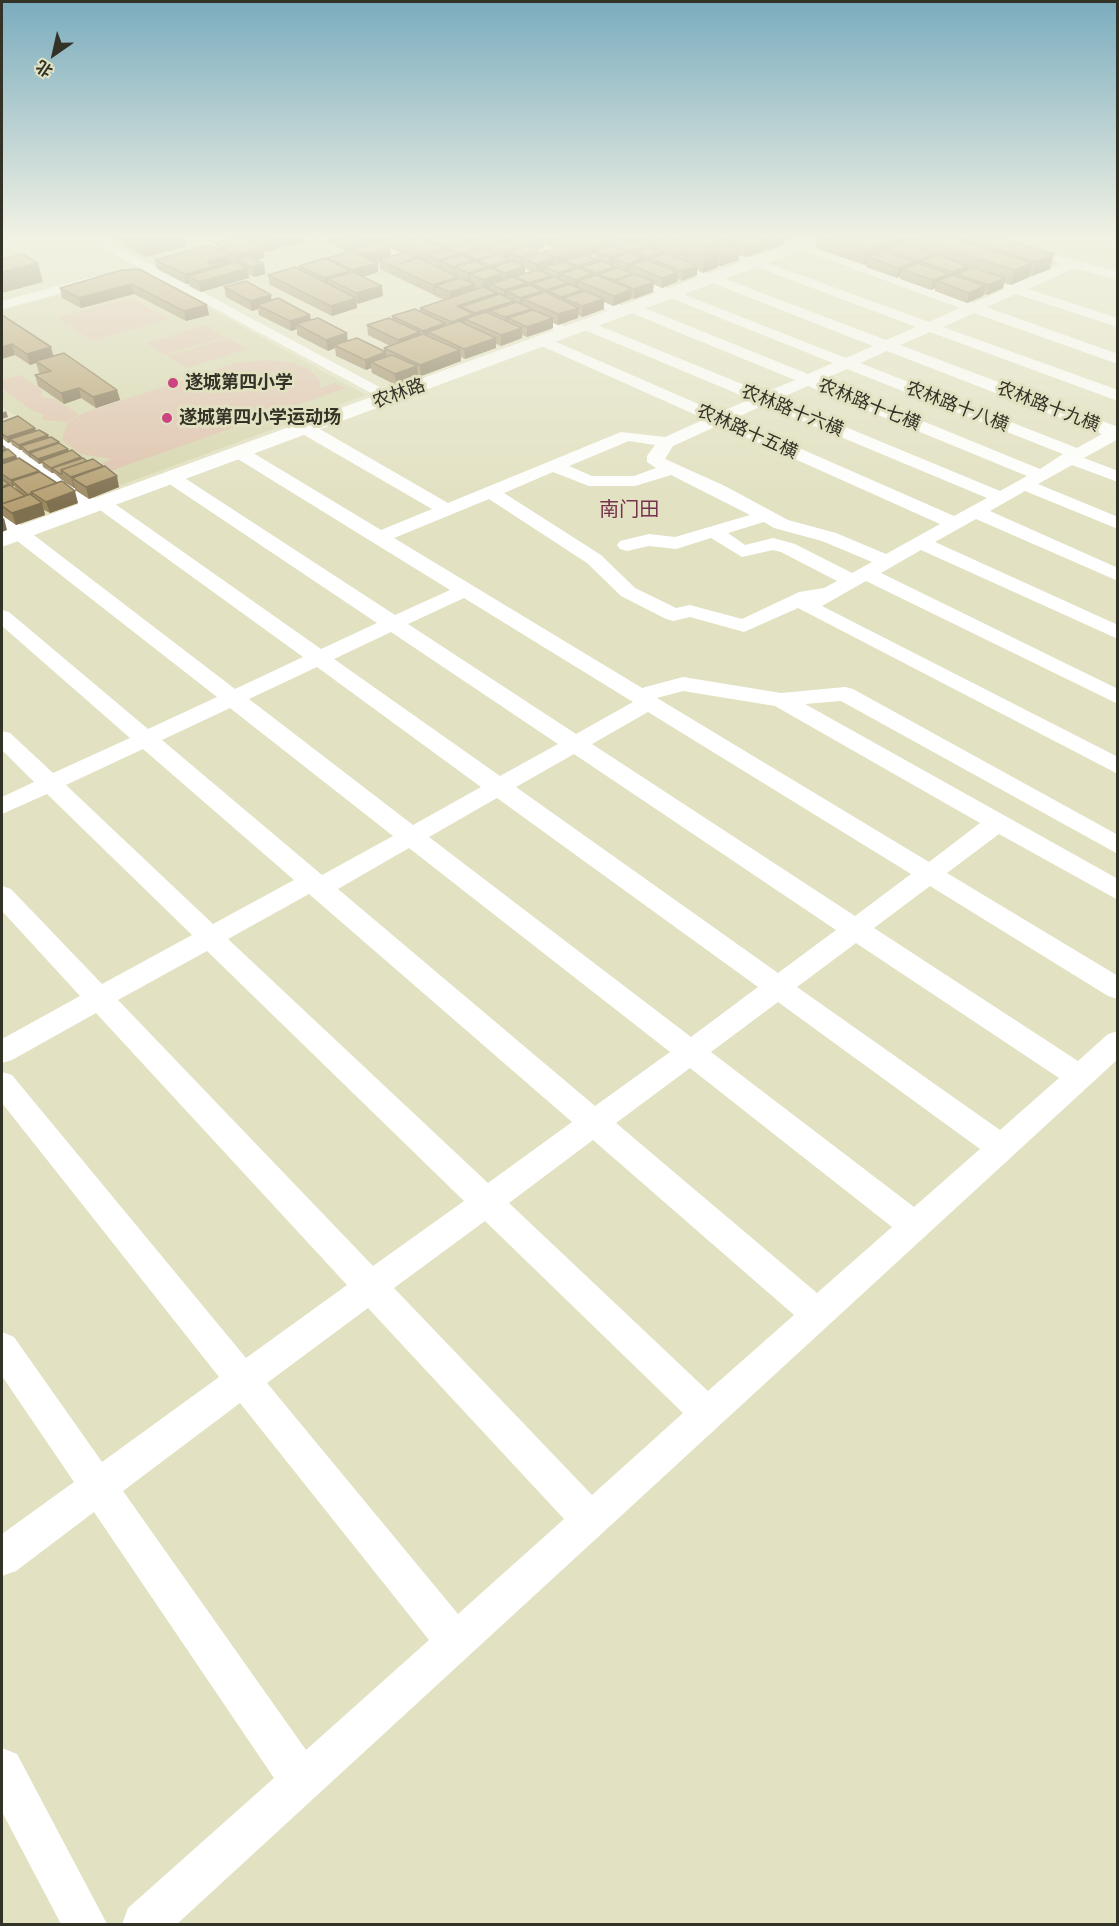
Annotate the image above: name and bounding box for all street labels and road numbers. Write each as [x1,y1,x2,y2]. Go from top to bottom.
street label: 农林路 [370,375,428,413]
street label: 农林路十七横 [815,375,923,435]
street label: 农林路十八横 [903,378,1011,436]
street label: 农林路十九横 [994,378,1102,436]
street label: 农林路十六横 [738,381,846,441]
street label: 农林路十五横 [693,400,801,464]

